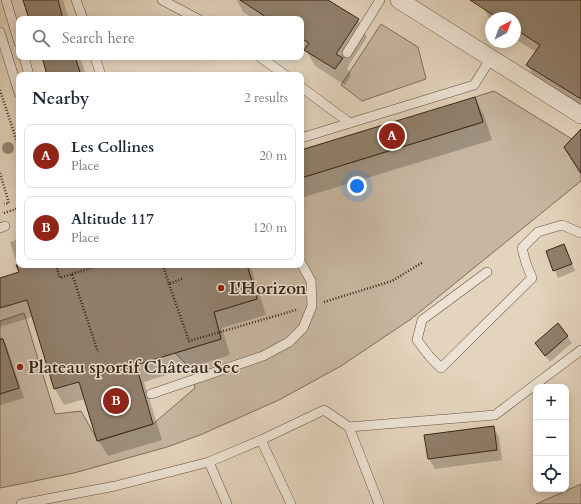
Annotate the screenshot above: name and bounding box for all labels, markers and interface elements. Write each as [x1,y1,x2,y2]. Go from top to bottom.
north arrow [485,12,521,48]
search box [16,16,304,60]
icon: search [30,27,52,49]
text: Search here [62,28,135,48]
text: Nearby [32,87,89,110]
text: 2 results [244,89,288,107]
pin: A [379,121,405,151]
text: Les Collines [71,137,154,157]
text: A [41,147,51,165]
text: 20 m [259,147,287,165]
text: Place [71,157,99,175]
your location [347,176,367,196]
text: Altitude 117 [71,209,154,229]
text: B [41,219,51,237]
text: 120 m [253,219,287,237]
text: Place [71,229,99,247]
place label: L'Horizon [229,277,306,300]
marker: L'Horizon [216,283,226,293]
place label: Plateau sportif Château Sec [28,356,239,379]
marker: Plateau sportif Château Sec [15,362,25,372]
map controls [533,384,569,492]
button: + [533,384,569,420]
pin: B [103,386,129,416]
button: − [533,420,569,456]
button: locate [533,456,569,492]

